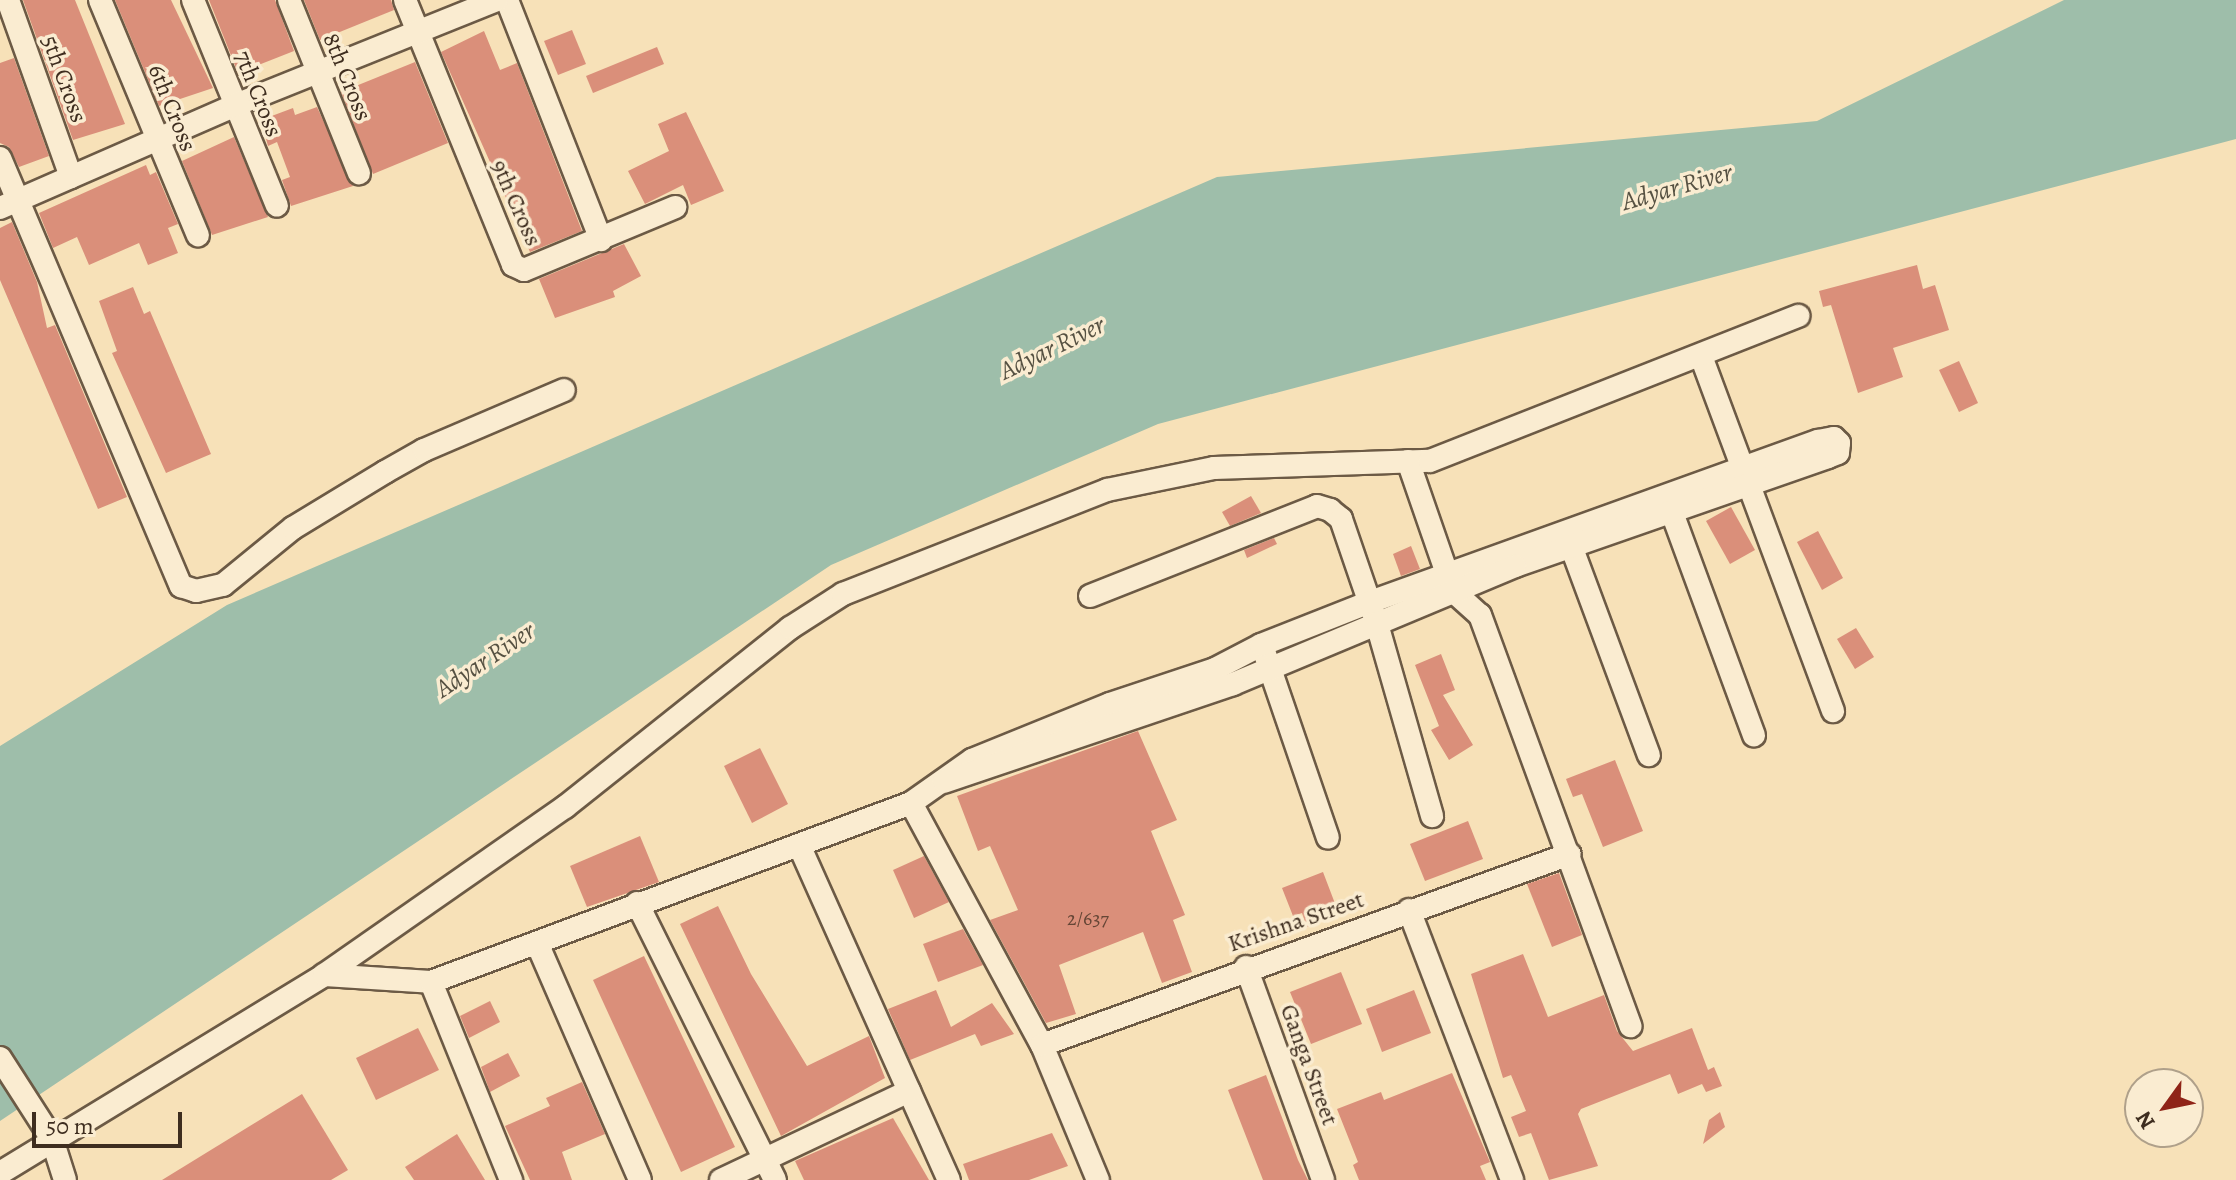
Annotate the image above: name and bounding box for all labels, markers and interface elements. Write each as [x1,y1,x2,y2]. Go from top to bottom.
street label: 8th Cross [316,29,378,125]
street label: 5th Cross [35,32,93,126]
street label: 7th Cross [228,47,288,141]
street label: 6th Cross [142,60,202,156]
street label: 9th Cross [484,156,548,250]
water label: Adyar River [1618,156,1736,218]
water label: Adyar River [994,309,1110,387]
water label: Adyar River [429,615,541,705]
street label: Krishna Street [1224,885,1368,959]
house number: 2/637 [1067,906,1109,930]
street label: Ganga Street [1274,1001,1344,1129]
north arrow [2124,1068,2204,1148]
scale bar [36,1096,186,1146]
text: N [2129,1105,2162,1135]
text: 50 m [46,1110,94,1142]

